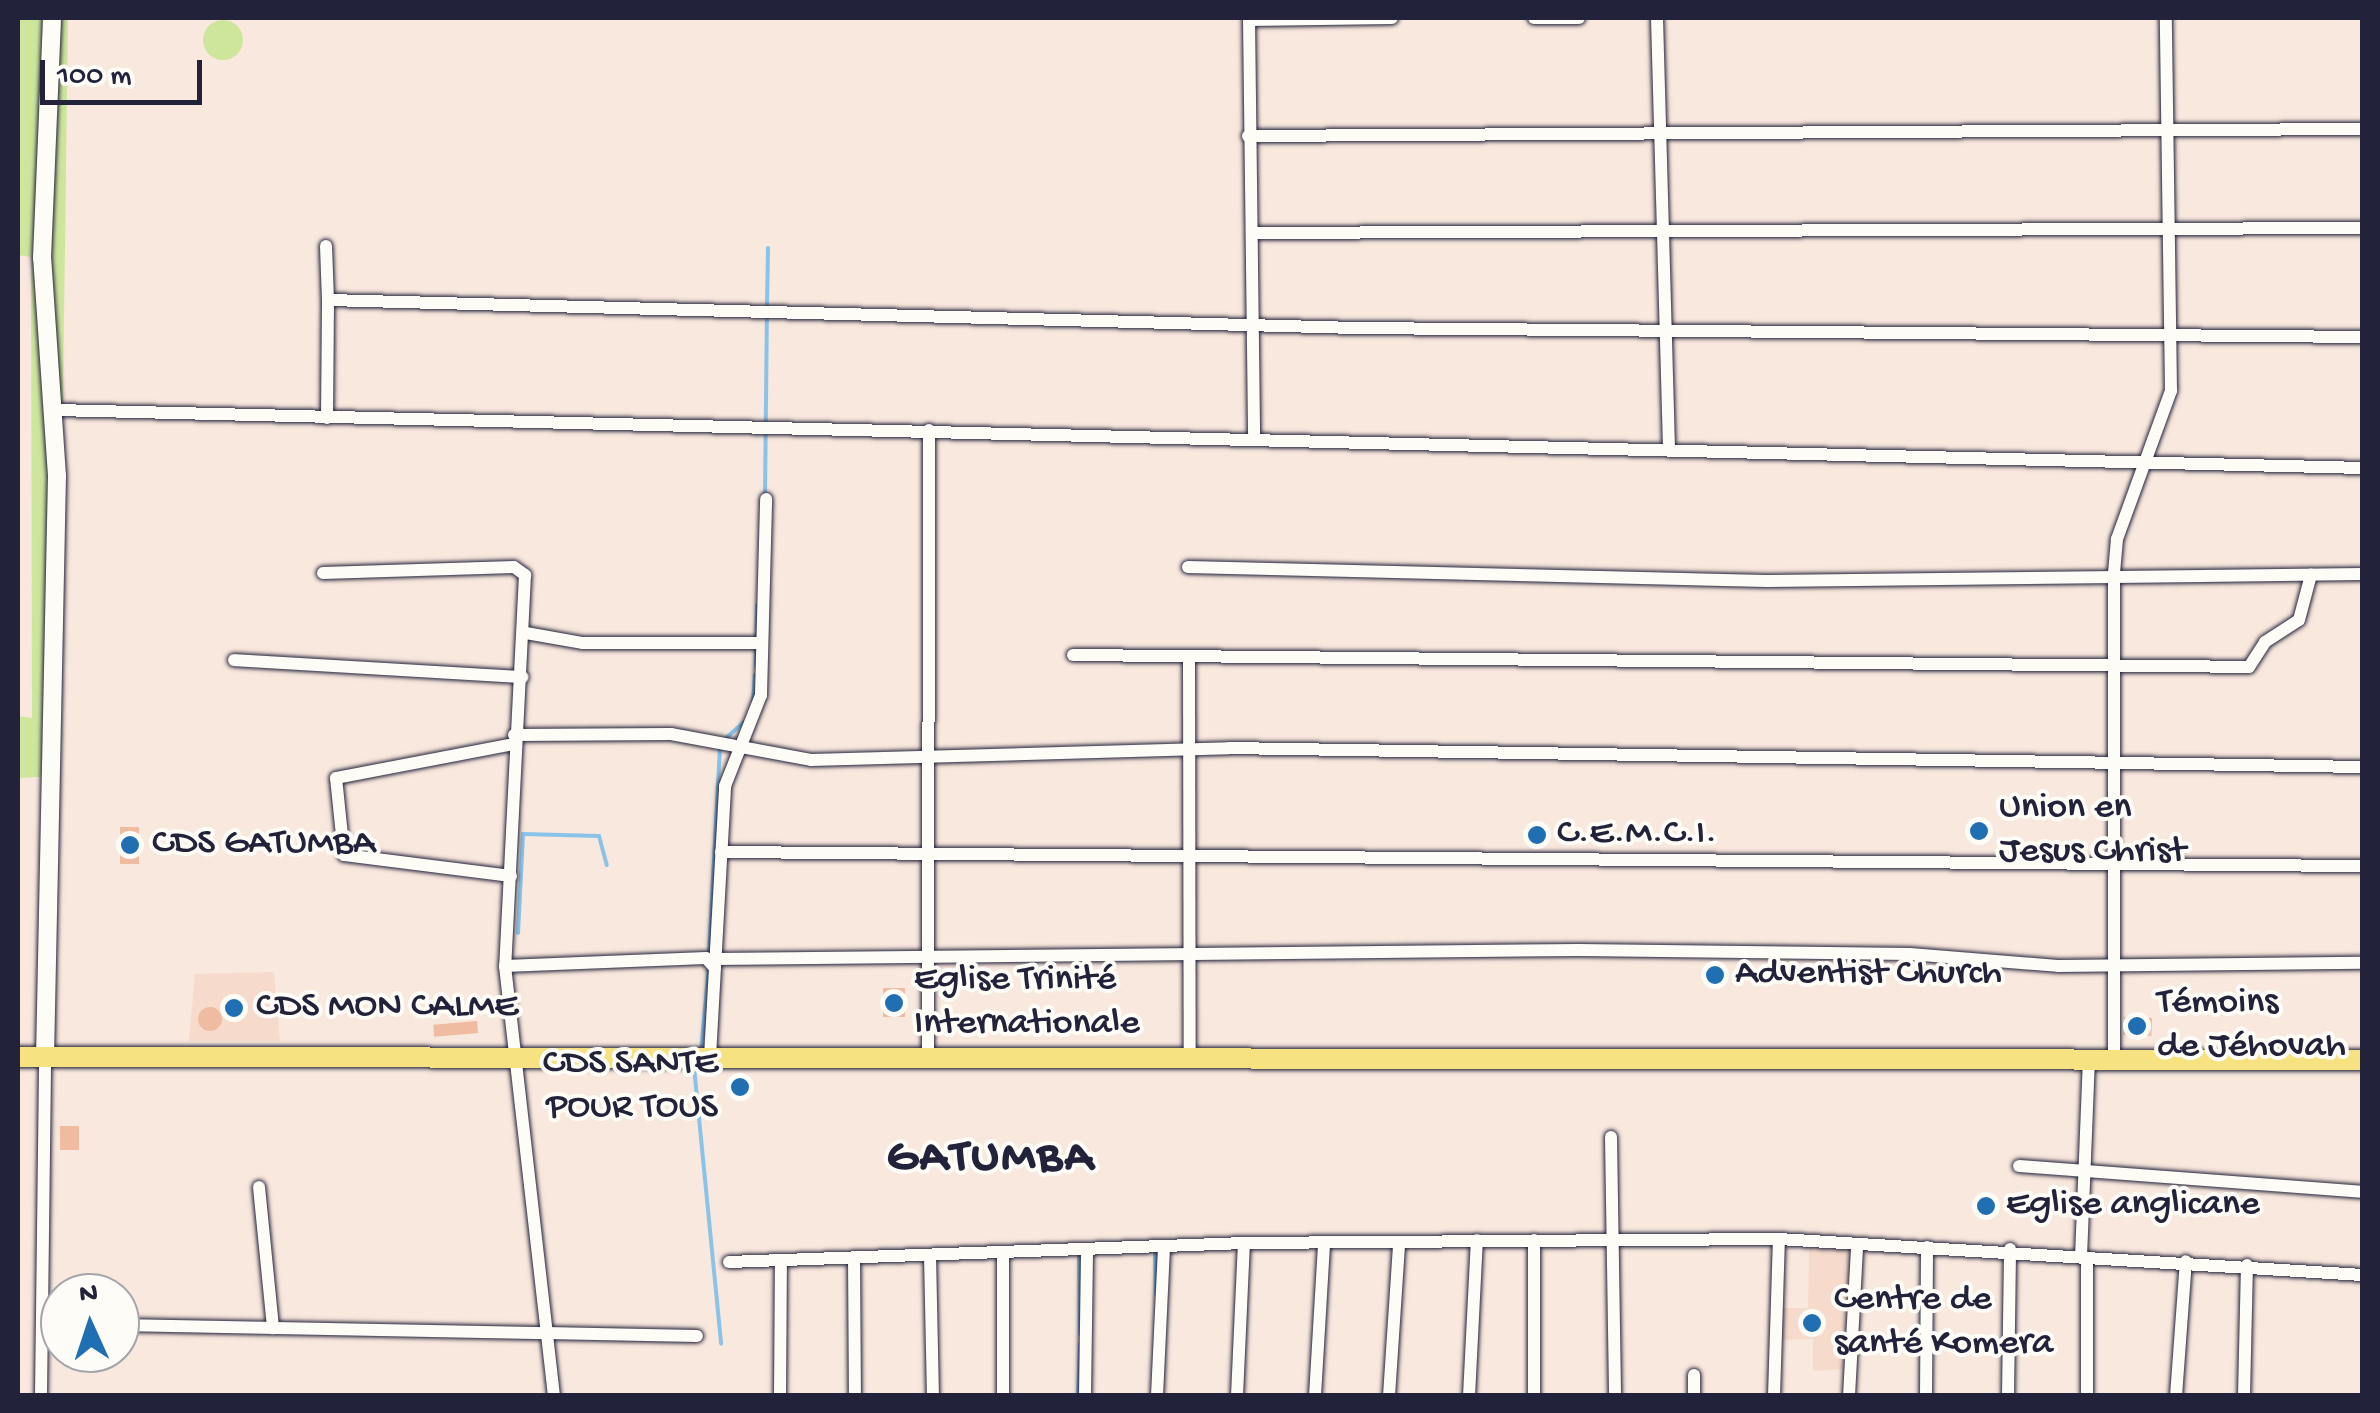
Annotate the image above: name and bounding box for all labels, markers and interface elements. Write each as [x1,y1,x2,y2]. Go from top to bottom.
scale bar [45,40,208,102]
text: 100 m [57,60,132,95]
place label: Union en Jesus Christ [1999,786,2186,876]
place label: C.E.M.C.I. [1557,812,1717,858]
marker: Union en Jesus Christ [1968,820,1990,842]
place label: CDS GATUMBA [152,822,375,868]
marker: C.E.M.C.I. [1526,824,1548,846]
marker: CDS GATUMBA [117,832,143,858]
place label: Adventist Church [1735,952,2002,998]
place label: Eglise Trinité Internationale [914,958,1140,1048]
marker: Adventist Church [1704,964,1726,986]
place label: Témoins de Jéhovah [2157,981,2346,1070]
place label: CDS MON CALME [256,985,518,1031]
marker: Eglise Trinité Internationale [883,992,905,1014]
marker: CDS MON CALME [221,995,247,1021]
marker: Témoins de Jéhovah [2126,1015,2148,1037]
place label: CDS SANTE POUR TOUS [543,1042,718,1132]
marker: CDS SANTE POUR TOUS [727,1074,753,1100]
district label: GATUMBA [887,1131,1095,1189]
place label: Eglise anglicane [2006,1183,2260,1229]
marker: Eglise anglicane [1975,1195,1997,1217]
north arrow [40,1273,140,1373]
text: N [79,1278,99,1311]
place label: Centre de santé Komera [1834,1278,2053,1368]
marker: Centre de santé Komera [1799,1310,1825,1336]

